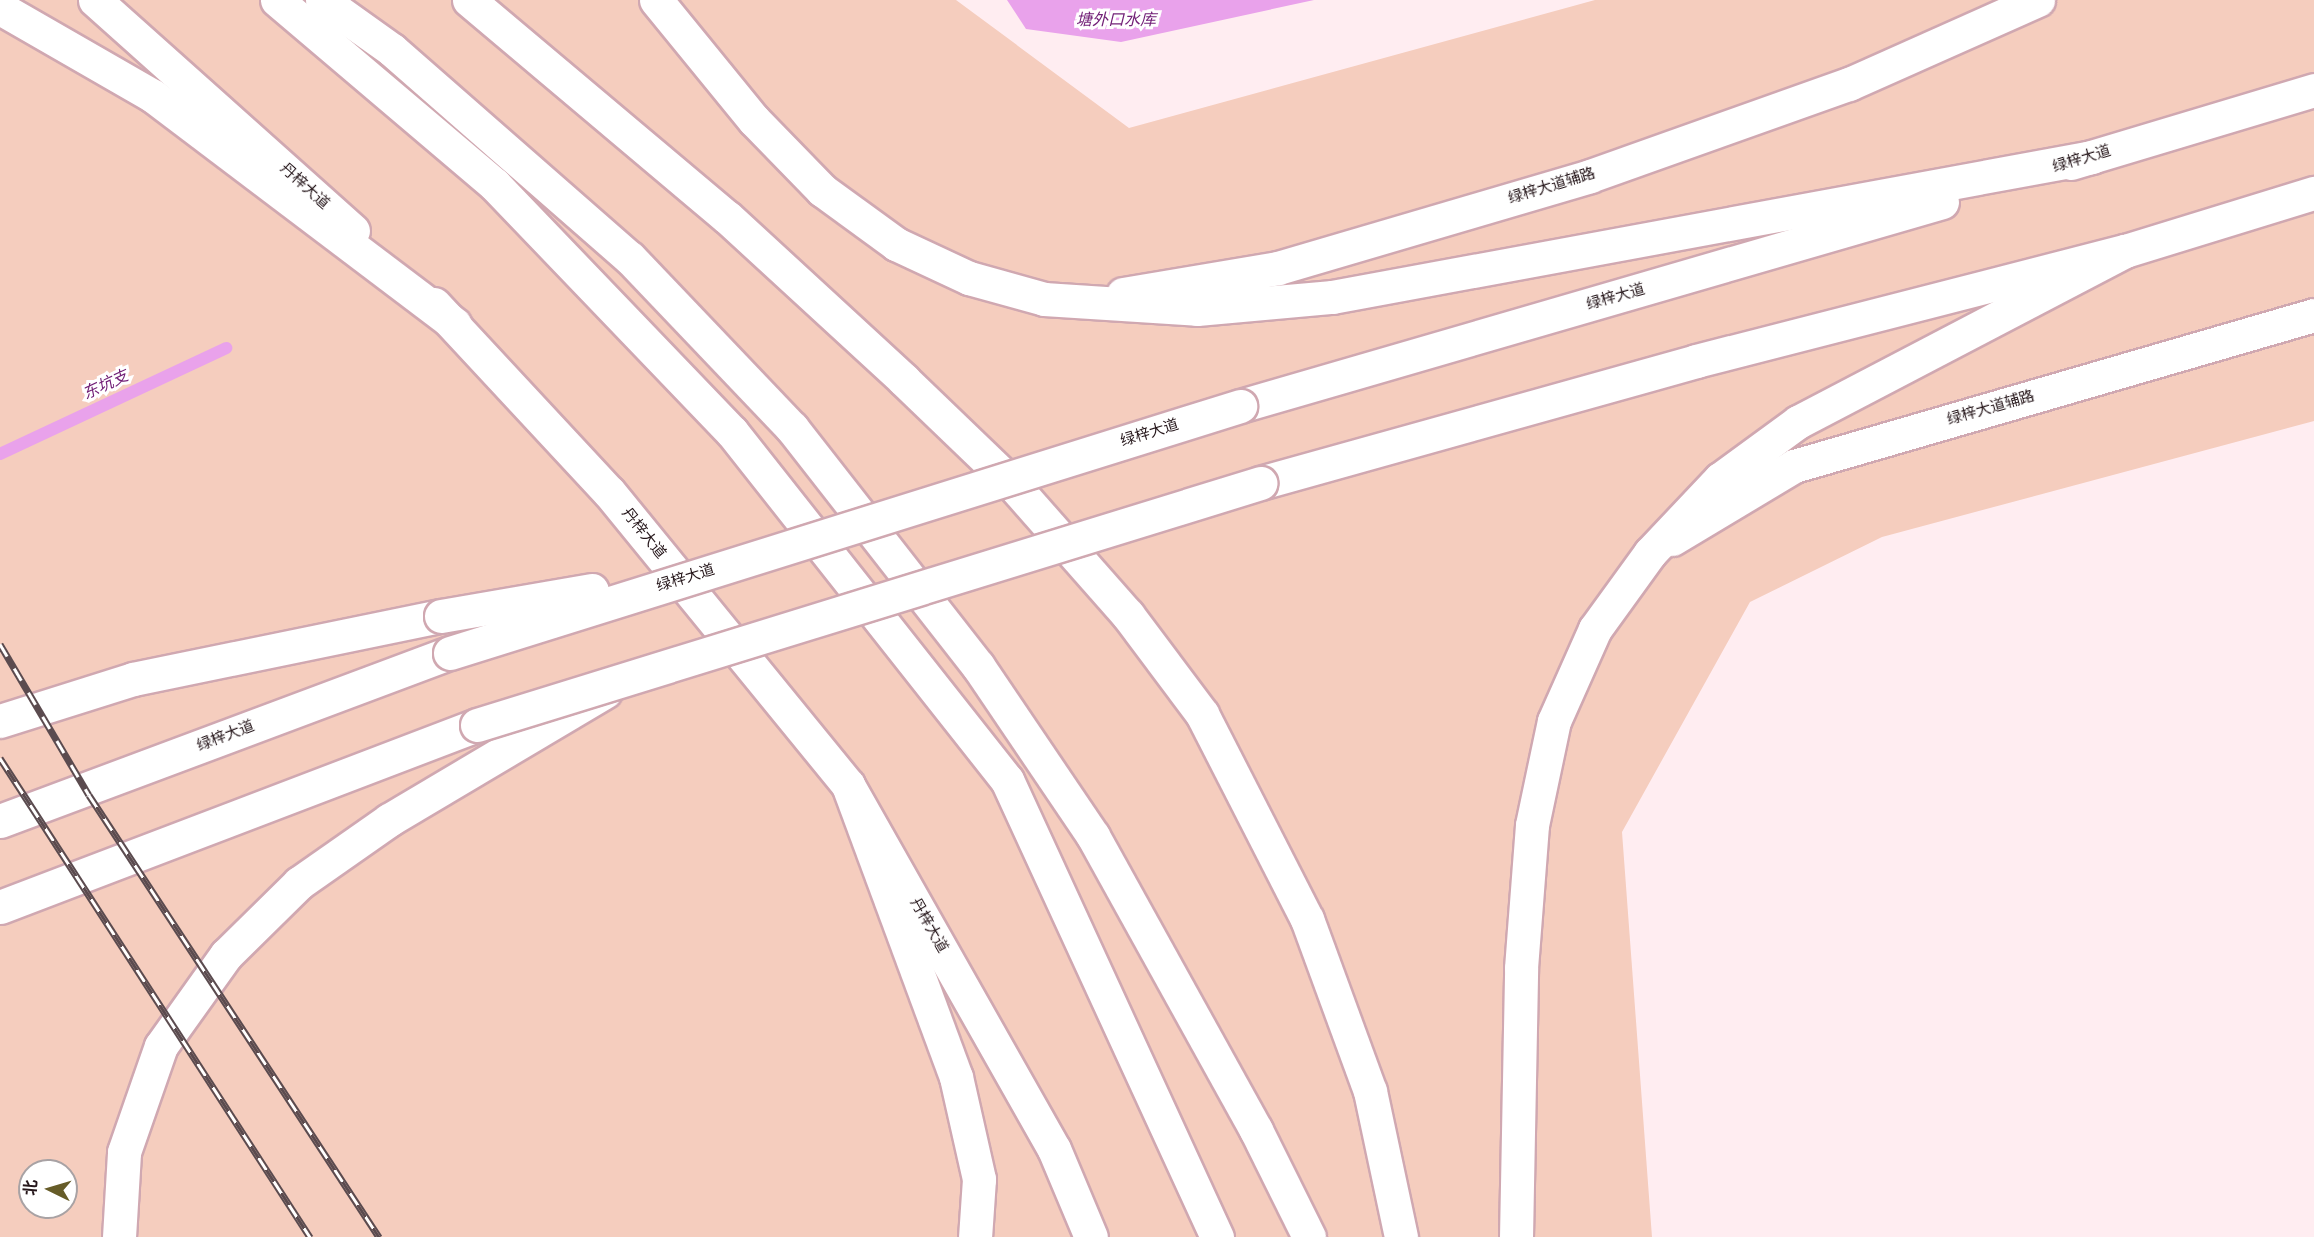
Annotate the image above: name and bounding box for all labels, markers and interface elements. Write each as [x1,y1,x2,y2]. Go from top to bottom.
water label: 塘外口水库 [1076,11,1156,31]
street label: 绿梓大道 [2051,143,2113,177]
street label: 丹梓大道 [276,160,332,214]
street label: 绿梓大道辅路 [1506,165,1598,209]
street label: 绿梓大道 [1585,281,1647,315]
water label: 东坑支 [80,367,132,405]
street label: 绿梓大道辅路 [1945,388,2037,430]
street label: 绿梓大道 [1119,417,1181,451]
street label: 丹梓大道 [617,505,669,563]
street label: 绿梓大道 [655,562,717,596]
street label: 绿梓大道 [195,718,257,756]
street label: 丹梓大道 [905,896,951,956]
north arrow [18,1159,78,1219]
text: 北 [21,1179,43,1196]

